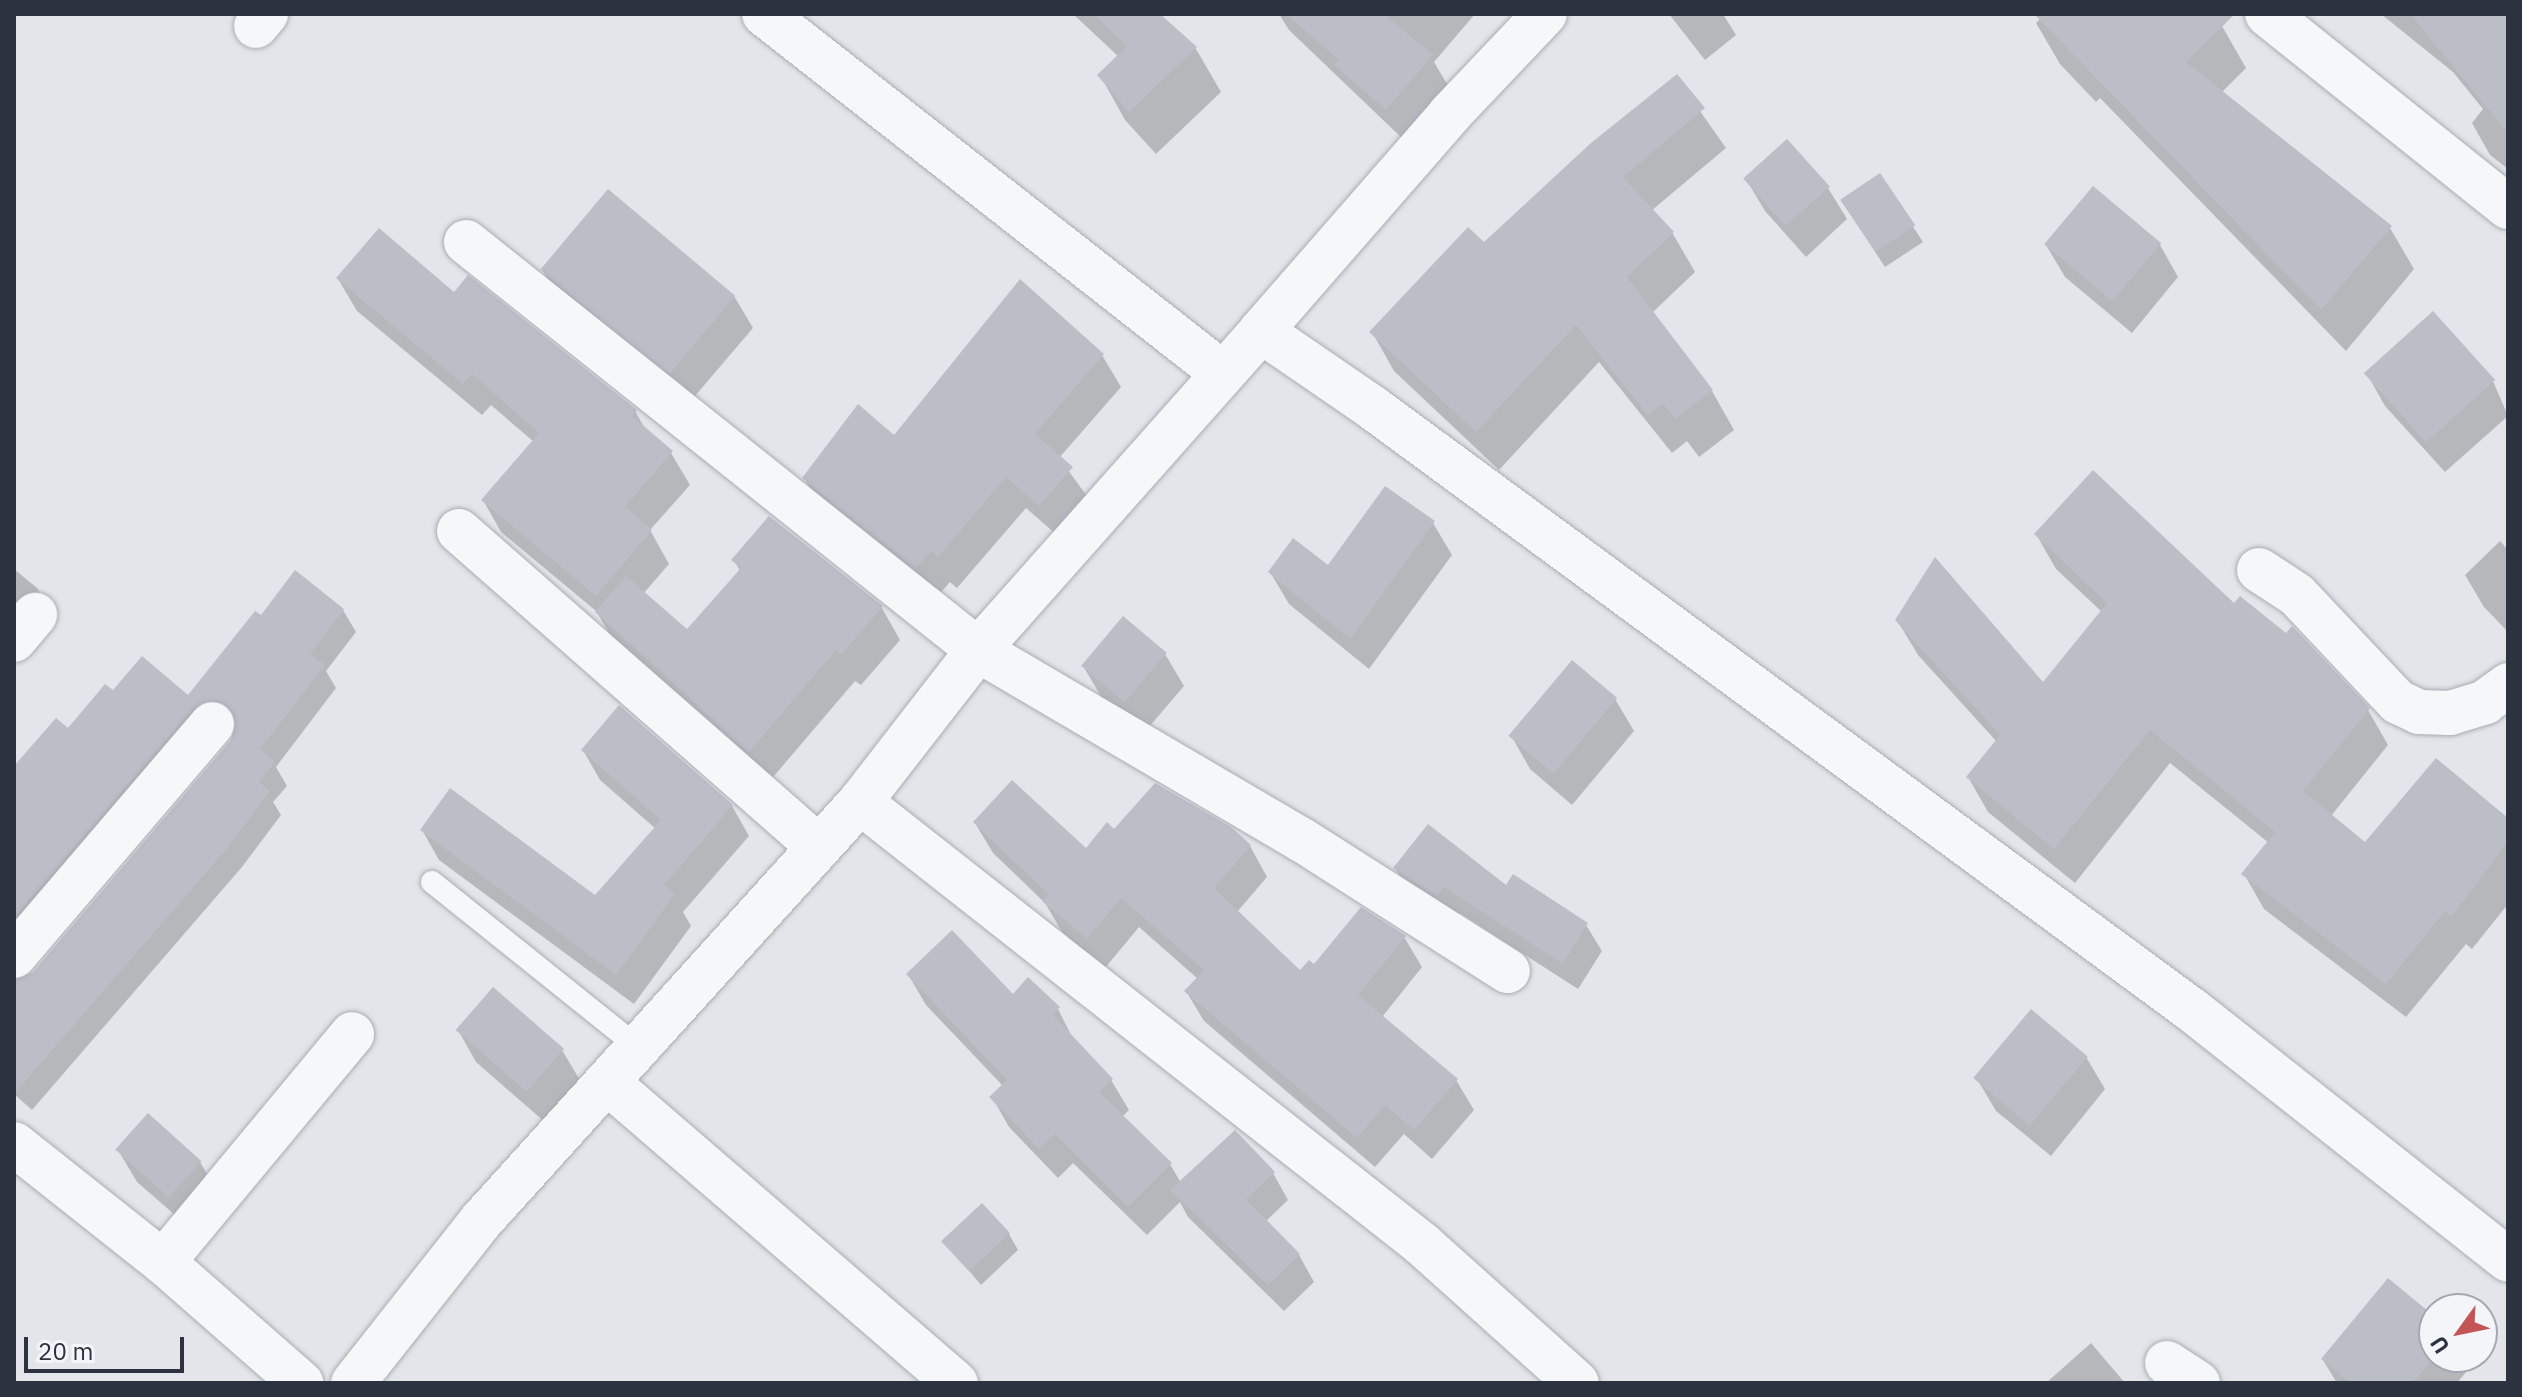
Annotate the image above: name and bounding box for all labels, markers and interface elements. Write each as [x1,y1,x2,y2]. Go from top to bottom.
north arrow [2418,1293,2498,1373]
scale bar [28,1321,188,1371]
text: U [2423,1331,2455,1360]
text: 20 m [38,1335,93,1367]

